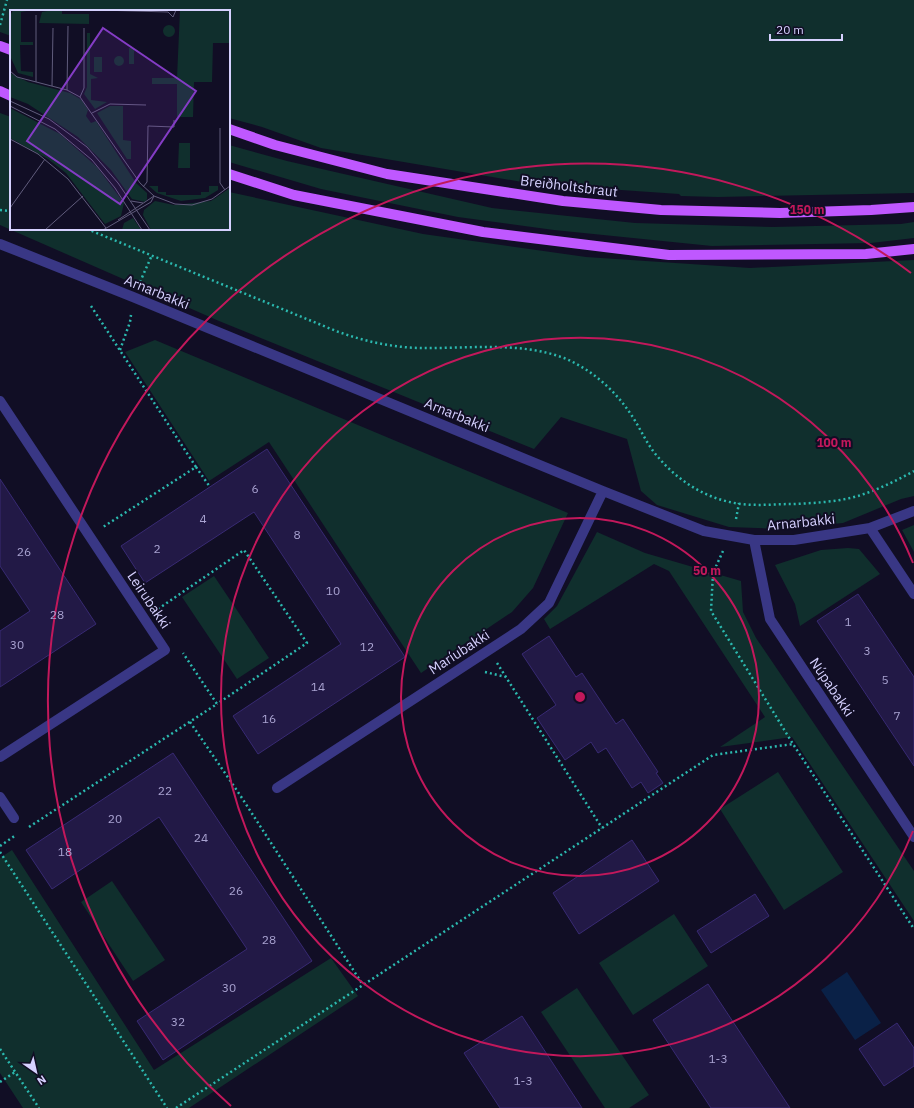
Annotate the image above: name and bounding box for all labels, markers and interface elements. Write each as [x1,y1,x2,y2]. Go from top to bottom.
inset map [10,10,230,230]
scale bar [770,16,842,42]
text: 20 m [776,22,804,37]
street label: Breiðholtsbraut [519,171,619,201]
text: 150 m [789,202,825,217]
street label: Arnarbakki [122,271,192,313]
street label: Arnarbakki [422,394,492,436]
text: 100 m [816,435,852,450]
house number: 6 [251,481,259,496]
street label: Arnarbakki [766,509,836,535]
house number: 4 [199,511,207,526]
house number: 8 [293,527,301,542]
house number: 2 [153,541,161,556]
house number: 26 [17,544,31,559]
text: 50 m [693,563,721,578]
street label: Leirubakki [123,568,175,632]
house number: 10 [326,583,340,598]
house number: 28 [50,607,64,622]
house number: 1 [844,614,852,629]
street label: Maríubakki [425,626,493,678]
house number: 30 [10,637,24,652]
house number: 12 [360,639,374,654]
house number: 3 [863,643,871,658]
street label: Núpabakki [806,654,858,720]
house number: 5 [881,672,889,687]
house number: 14 [311,679,325,694]
centre of rings [573,690,587,704]
house number: 7 [893,708,901,723]
house number: 16 [262,711,276,726]
house number: 22 [158,783,172,798]
house number: 20 [108,811,122,826]
house number: 24 [194,830,208,845]
house number: 18 [58,844,72,859]
house number: 26 [229,883,243,898]
house number: 28 [262,932,276,947]
house number: 30 [222,980,236,995]
house number: 32 [171,1014,185,1029]
house number: 1-3 [708,1051,728,1066]
north arrow [16,1052,56,1092]
text: N [34,1072,49,1088]
house number: 1-3 [513,1073,533,1088]

